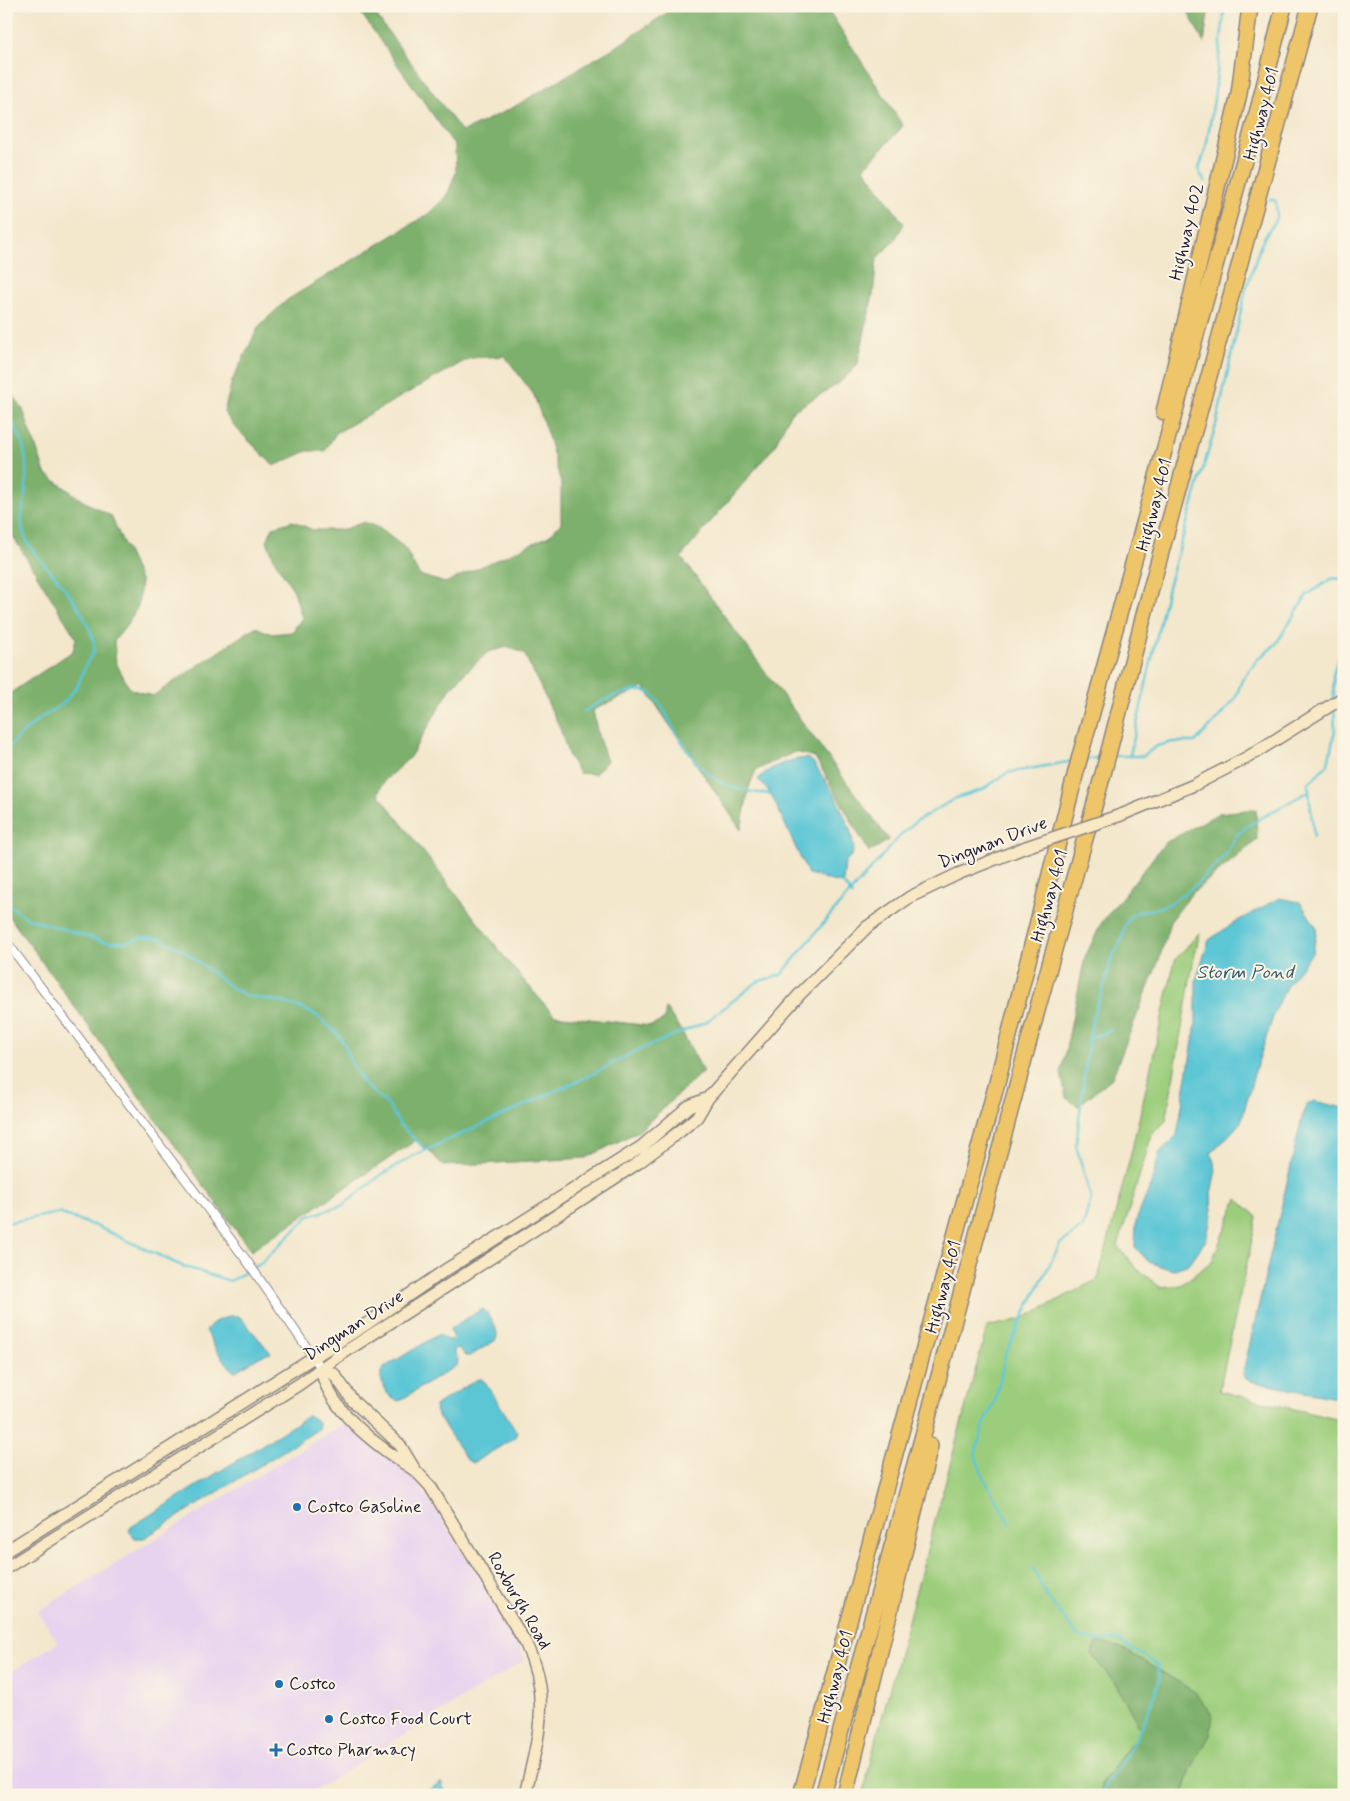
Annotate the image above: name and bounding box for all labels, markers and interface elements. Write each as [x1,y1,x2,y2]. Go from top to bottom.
street label: Highway 401 [1238,65,1288,164]
street label: Highway 402 [1164,181,1212,283]
street label: Highway 401 [1131,456,1181,555]
street label: Dingman Drive [935,811,1051,876]
street label: Highway 401 [1025,847,1077,946]
water label: Storm Pond [1197,960,1296,985]
street label: Highway 401 [920,1238,970,1337]
street label: Dingman Drive [299,1285,409,1368]
place label: Costco Gasoline [307,1495,422,1519]
marker: Costco Gasoline [291,1501,303,1513]
street label: Roxburgh Road [480,1548,557,1655]
street label: Highway 401 [812,1628,862,1727]
place label: Costco [289,1672,336,1696]
marker: Costco [273,1678,285,1690]
place label: Costco Food Court [339,1707,472,1731]
marker: Costco Food Court [323,1713,335,1725]
place label: Costco Pharmacy [286,1738,416,1762]
marker: Costco Pharmacy [270,1744,282,1756]

